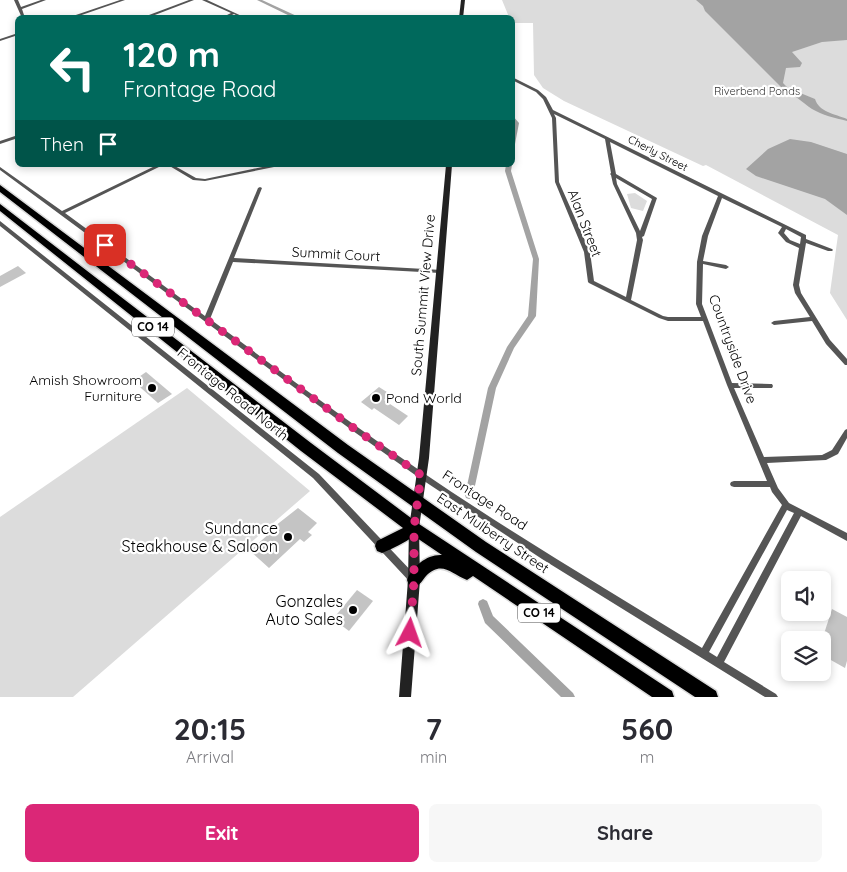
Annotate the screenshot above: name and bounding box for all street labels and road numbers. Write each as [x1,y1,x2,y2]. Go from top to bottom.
street label: Cherly Street [626,132,691,174]
street label: Alan Street [564,187,606,260]
street label: South Summit View Drive [407,213,439,376]
street label: Summit Court [291,243,381,265]
street label: Countryside Drive [705,292,761,406]
road number: CO 14 [132,318,174,337]
street label: Frontage Road North [174,344,292,444]
street label: Frontage Road [439,466,531,534]
street label: East Mulberry Street [433,489,553,577]
road number: CO 14 [518,604,560,622]

